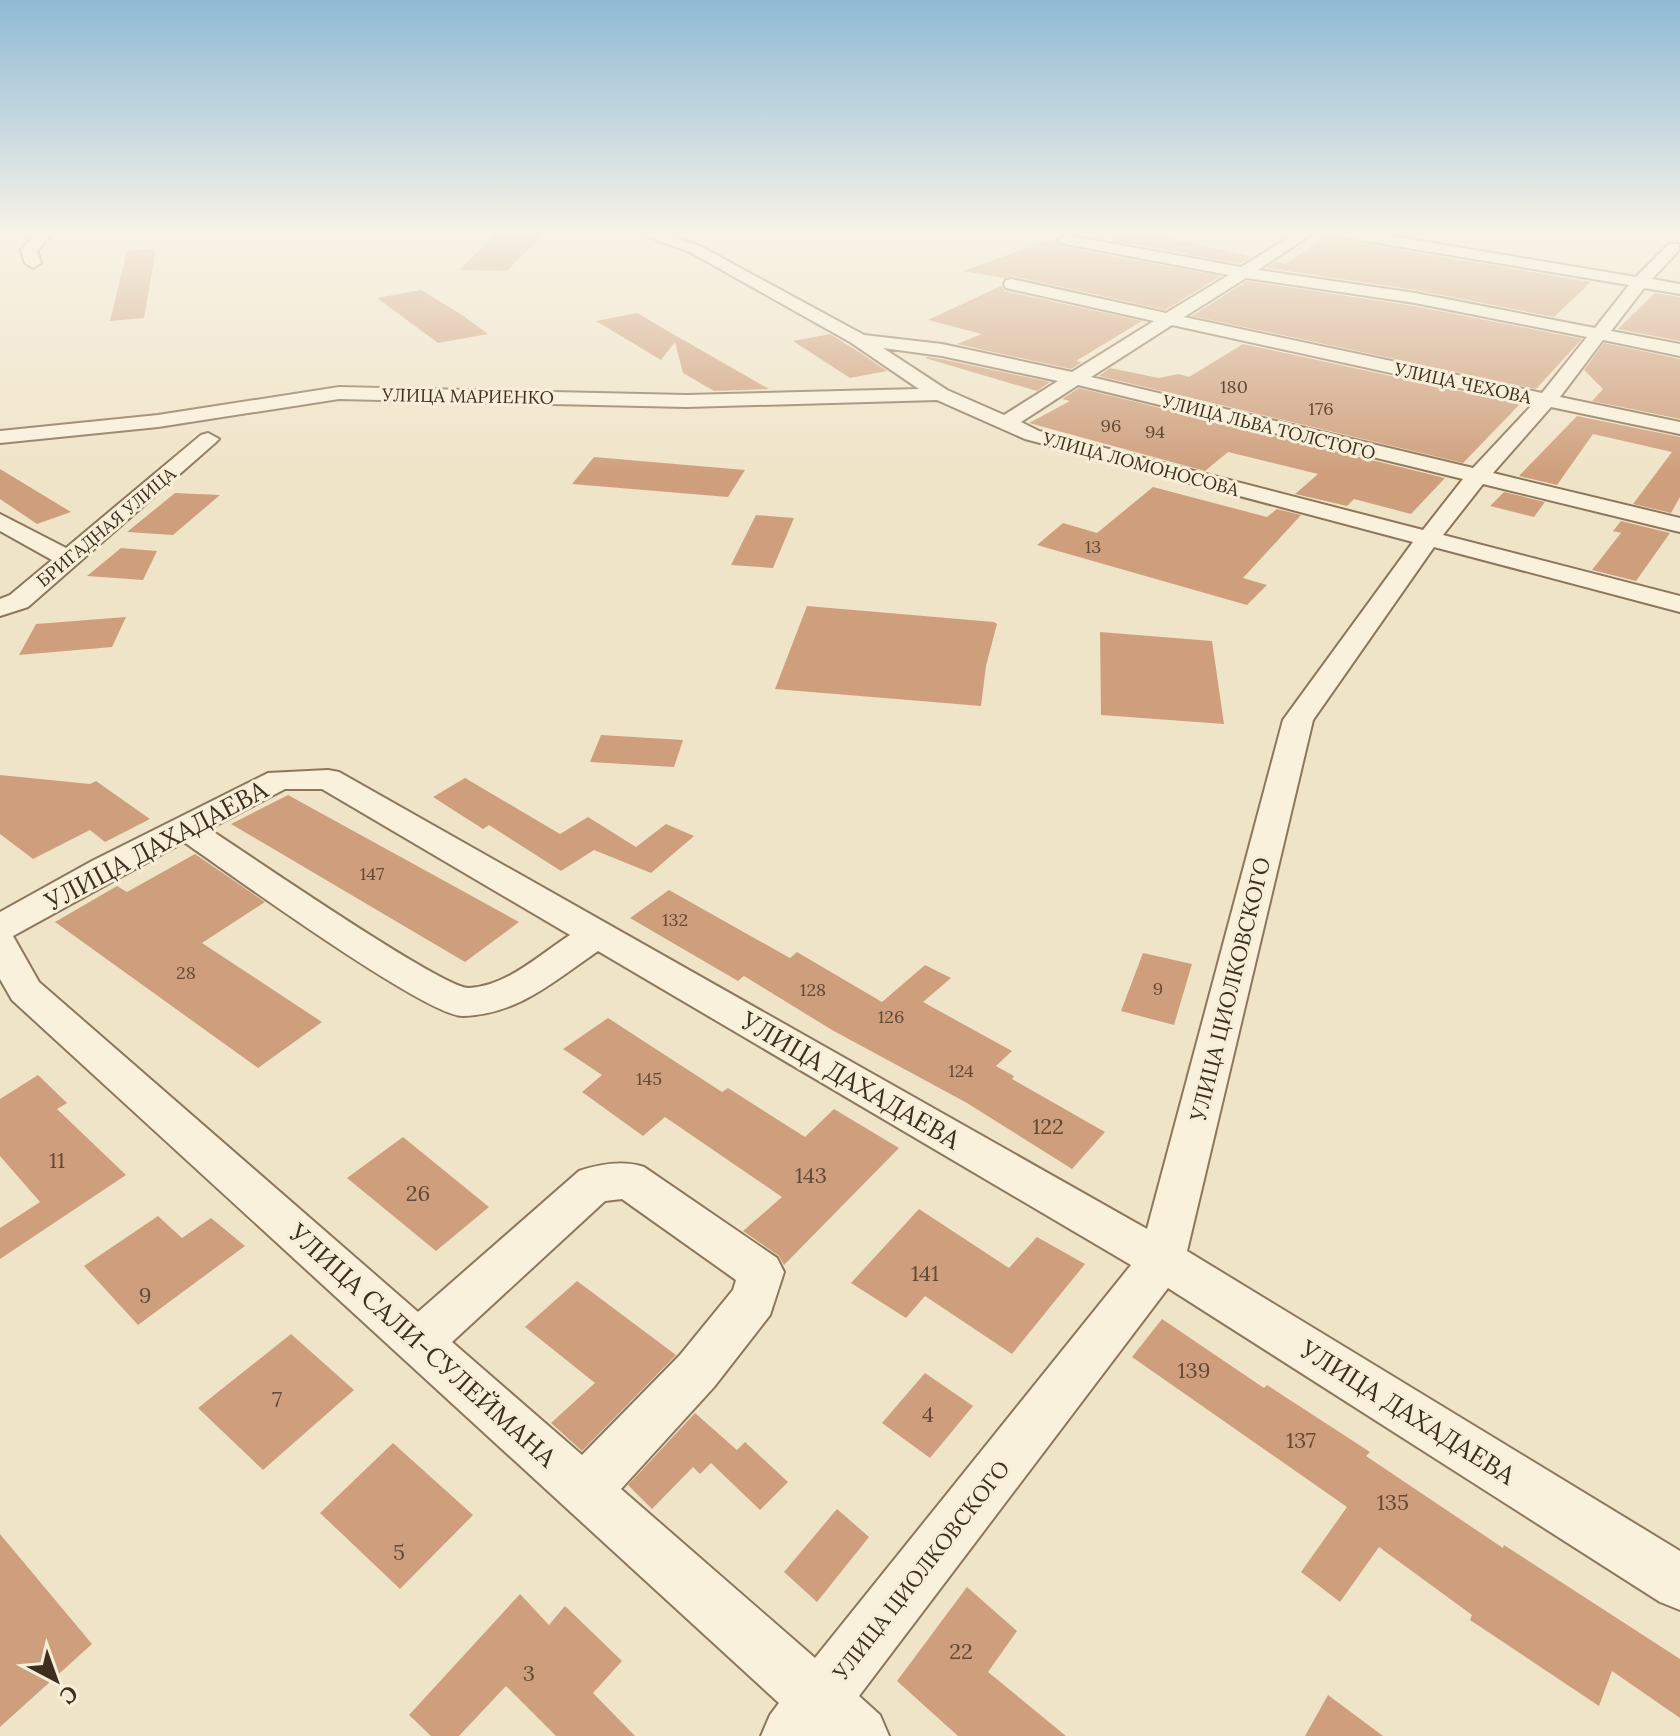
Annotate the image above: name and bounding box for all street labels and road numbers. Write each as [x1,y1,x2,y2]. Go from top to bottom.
street label: УЛИЦА ЧЕХОВА [1391,357,1534,409]
street label: УЛИЦА МАРИЕНКО [381,383,554,409]
street label: УЛИЦА ЛЬВА ТОЛСТОГО [1159,389,1378,465]
street label: УЛИЦА ЛОМОНОСОВА [1039,426,1242,501]
street label: БРИГАДНАЯ УЛИЦА [32,462,181,592]
street label: УЛИЦА ДАХАДАЕВА [38,772,274,918]
street label: УЛИЦА ЦИОЛКОВСКОГО [1183,854,1276,1125]
street label: УЛИЦА ДАХАДАЕВА [735,1003,967,1157]
street label: УЛИЦА САЛИ-СУЛЕЙМАНА [282,1216,564,1474]
street label: УЛИЦА ДАХАДАЕВА [1293,1332,1522,1492]
street label: УЛИЦА ЦИОЛКОВСКОГО [826,1455,1015,1686]

